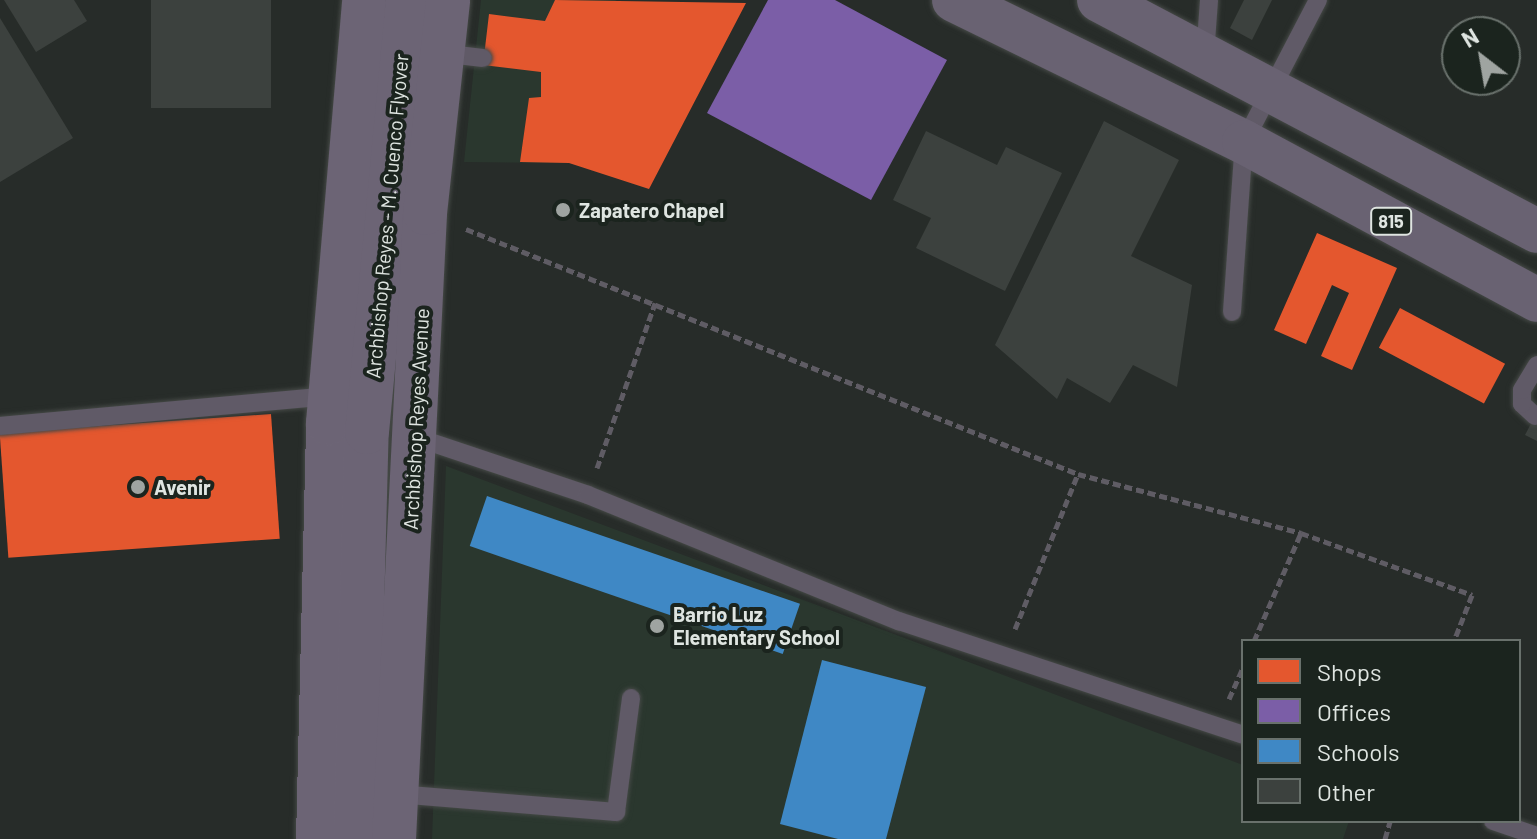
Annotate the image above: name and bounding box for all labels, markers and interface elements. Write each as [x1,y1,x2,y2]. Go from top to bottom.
north arrow [1441,16,1521,96]
text: N [1457,22,1483,52]
street label: Archbishop Reyes - M. Cuenco Flyover [361,53,413,379]
place label: Zapatero Chapel [579,198,724,222]
marker: Zapatero Chapel [554,201,572,219]
road number: 815 [1369,207,1413,235]
street label: Archbishop Reyes Avenue [398,308,434,530]
place label: Avenir [154,475,211,499]
marker: Avenir [129,478,147,496]
place label: Barrio Luz Elementary School [673,602,840,649]
marker: Barrio Luz Elementary School [648,617,666,635]
legend [1241,639,1521,823]
text: Shops [1317,657,1382,686]
text: Offices [1317,697,1391,726]
text: Schools [1317,737,1400,766]
text: Other [1317,777,1375,806]

